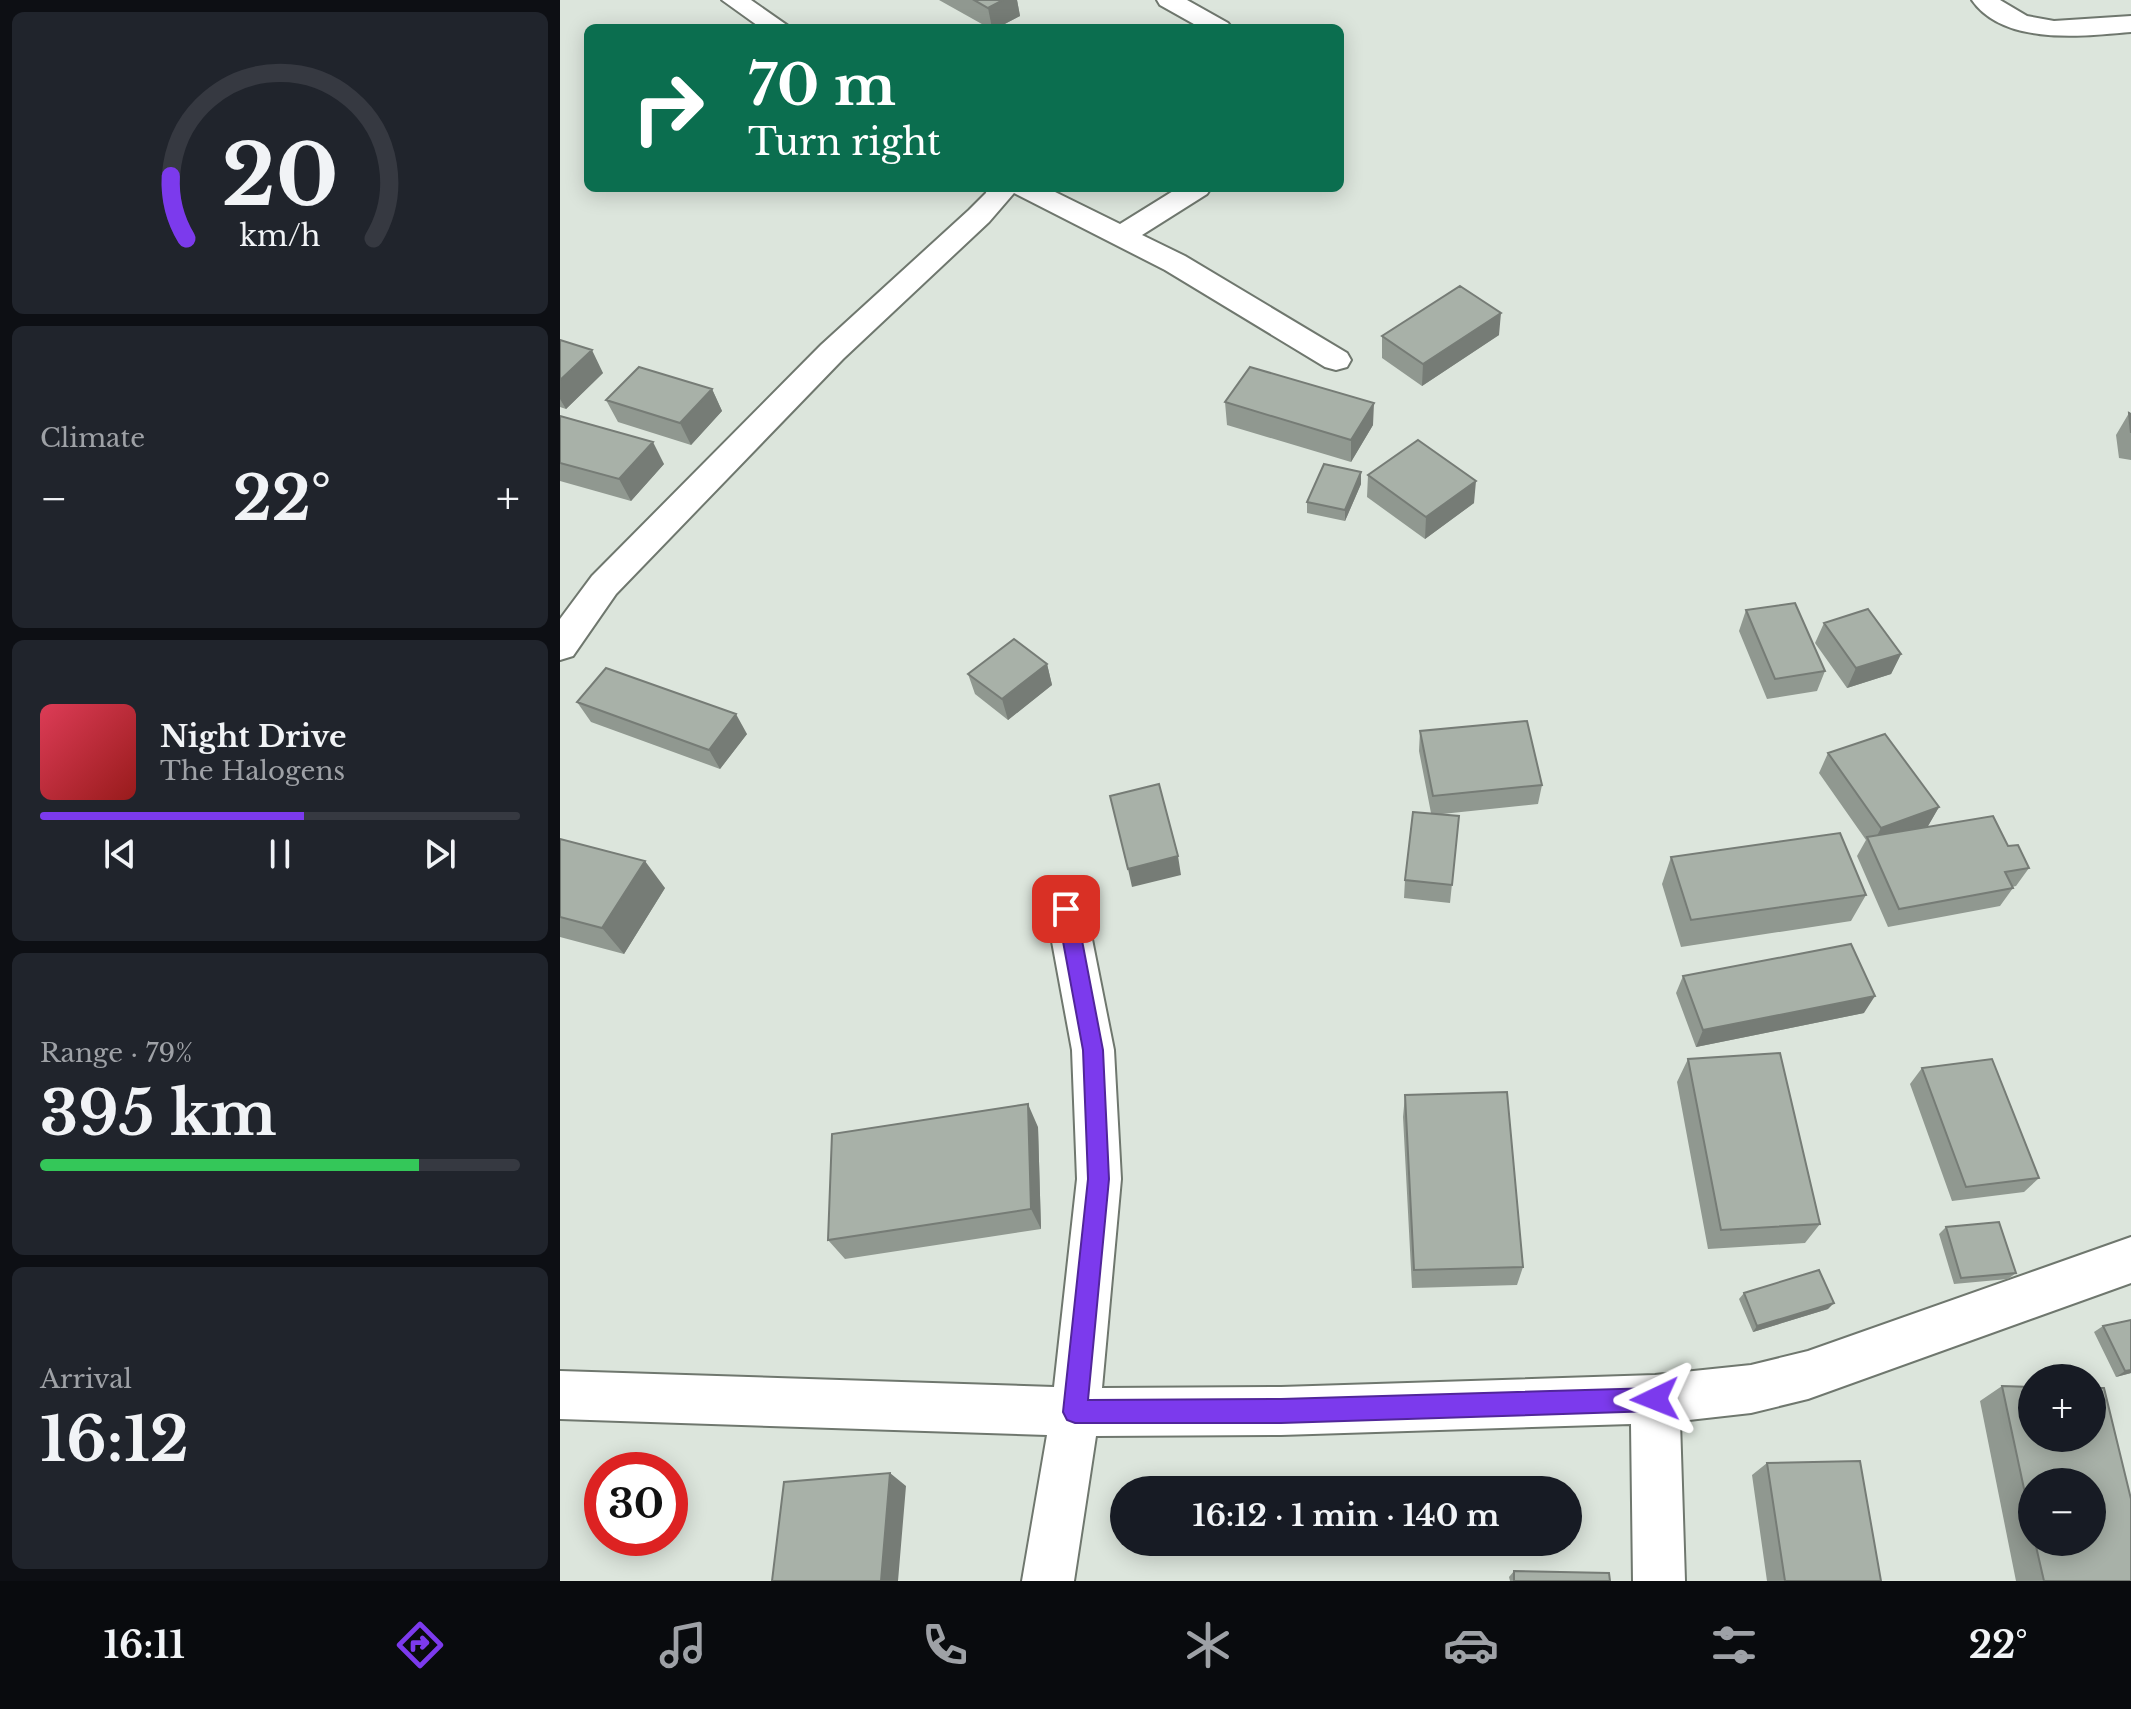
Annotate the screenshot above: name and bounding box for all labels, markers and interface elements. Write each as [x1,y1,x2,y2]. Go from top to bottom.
text: 70 m [748,51,896,120]
icon: right [616,56,720,160]
text: Turn right [748,120,941,165]
text: 20 [222,123,338,226]
text: km/h [239,218,321,254]
text: Climate [40,422,145,454]
text: 22° [233,462,331,536]
text: − [40,471,68,526]
text: + [496,471,520,526]
text: Night Drive [160,718,346,755]
text: The Halogens [160,755,345,787]
icon: previous [98,832,142,876]
icon: pause [258,832,302,876]
icon: next [418,832,462,876]
pin [1032,875,1100,943]
icon: arrive [1044,887,1088,931]
text: Range · 79% [40,1037,193,1069]
text: 395 km [40,1077,277,1151]
position arrow [1613,1357,1697,1441]
text: Arrival [40,1363,132,1395]
map controls [2018,1364,2106,1556]
button: + [2018,1364,2106,1452]
text: 16:12 [40,1403,189,1477]
speed limit sign: 30 [584,1452,688,1556]
button: − [2018,1468,2106,1556]
text: 16:12 · 1 min · 140 m [1193,1497,1499,1534]
icon: directions [392,1617,448,1673]
icon: music [655,1617,711,1673]
icon: phone [917,1617,973,1673]
icon: climate [1180,1617,1236,1673]
icon: car [1443,1617,1499,1673]
icon: filters [1706,1617,1762,1673]
text: 16:11 [103,1623,185,1668]
text: 22° [1969,1623,2028,1668]

